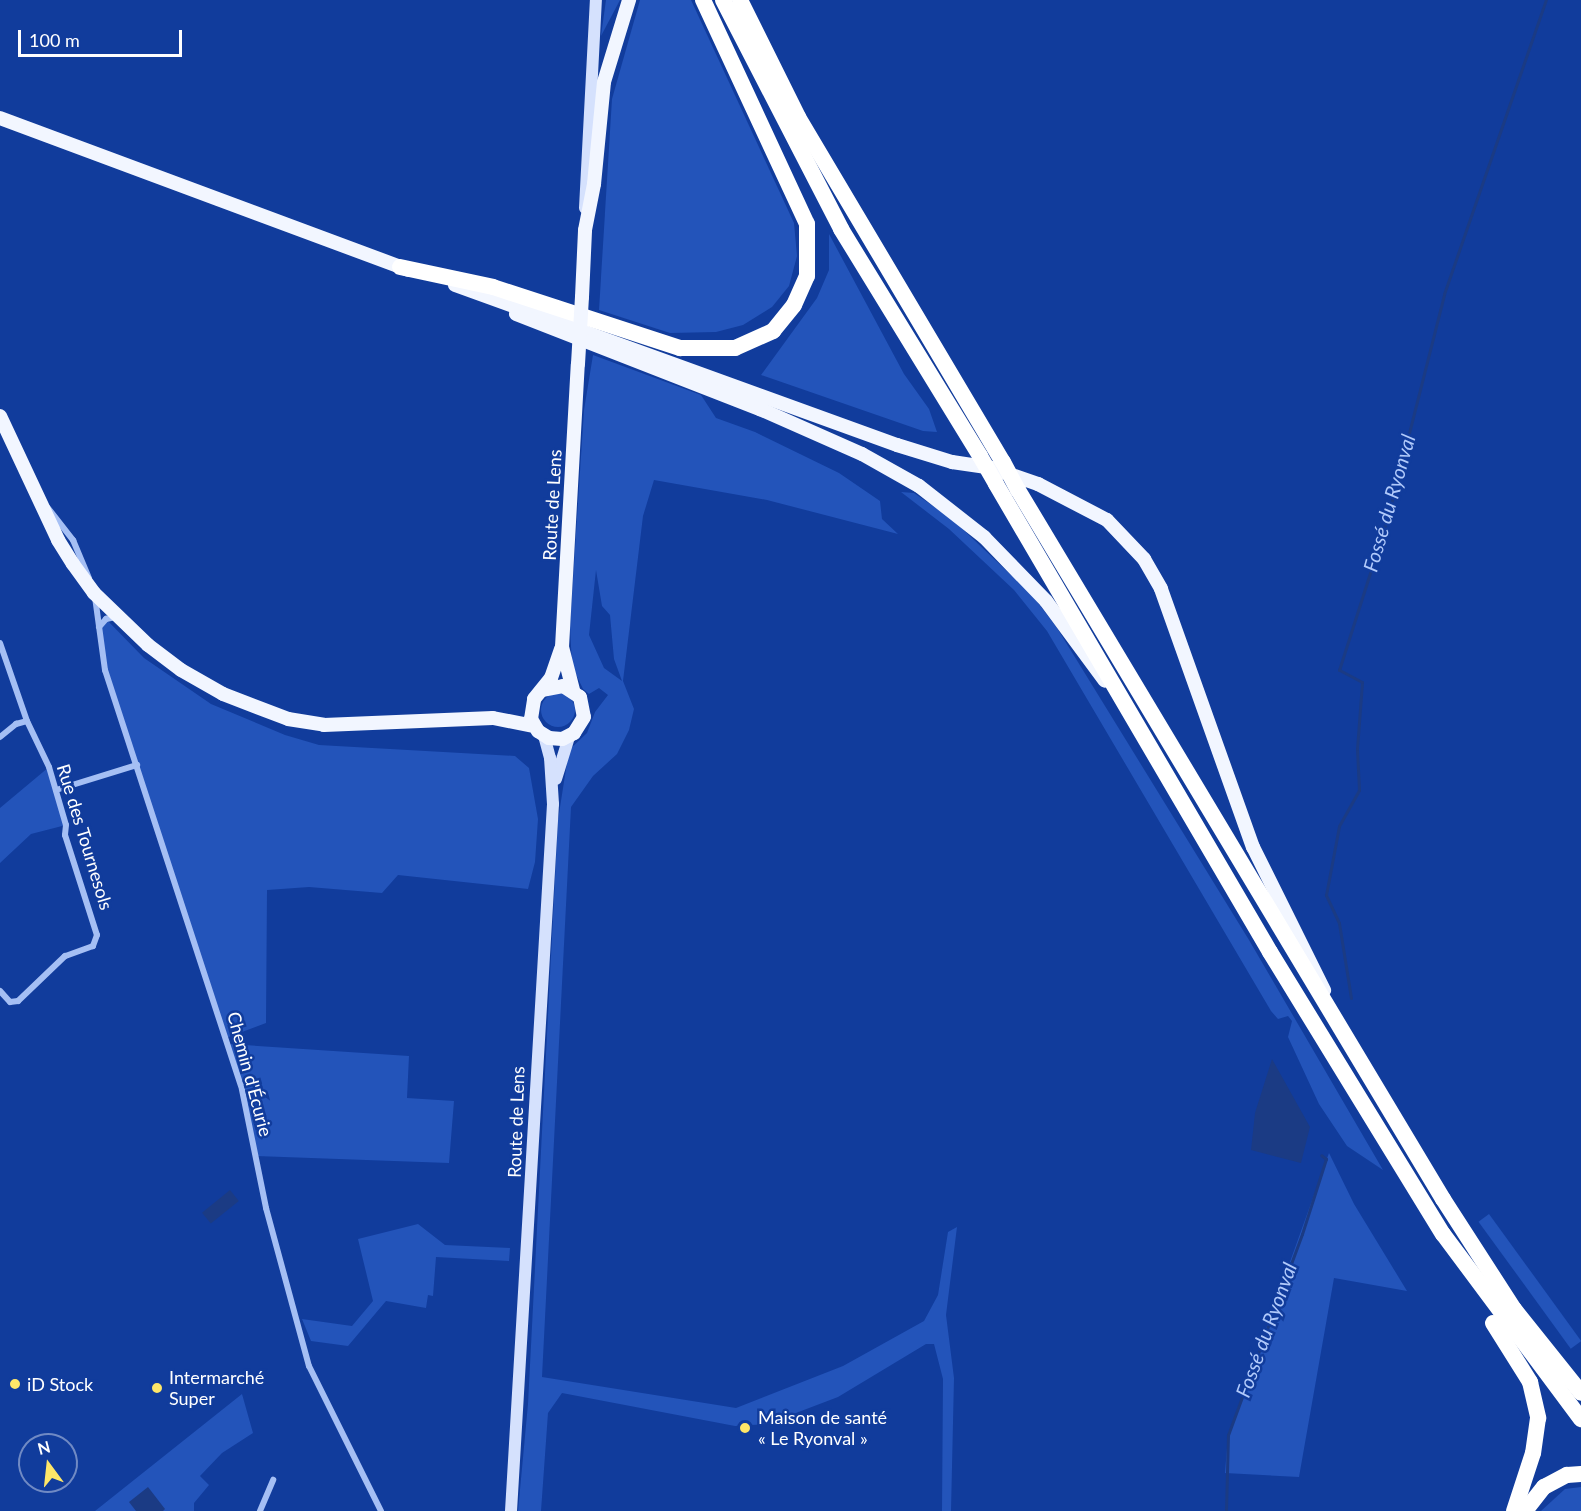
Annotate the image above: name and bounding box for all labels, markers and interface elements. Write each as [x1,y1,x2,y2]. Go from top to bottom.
scale bar [21,18,184,56]
text: 100 m [29,29,80,51]
water label: Fossé du Ryonval [1358,432,1420,574]
street label: Route de Lens [538,449,566,561]
street label: Rue des Tournesols [52,761,118,913]
street label: Chemin d'Écurie [223,1009,277,1139]
street label: Route de Lens [503,1066,529,1178]
water label: Fossé du Ryonval [1231,1259,1301,1401]
place label: Intermarché Super [169,1367,264,1410]
place label: iD Stock [27,1373,93,1395]
marker: iD Stock [8,1377,22,1391]
marker: Intermarché Super [150,1381,164,1395]
place label: Maison de santé « Le Ryonval » [758,1407,887,1450]
marker: Maison de santé « Le Ryonval » [736,1419,754,1437]
north arrow [18,1433,78,1493]
text: N [35,1436,52,1458]

